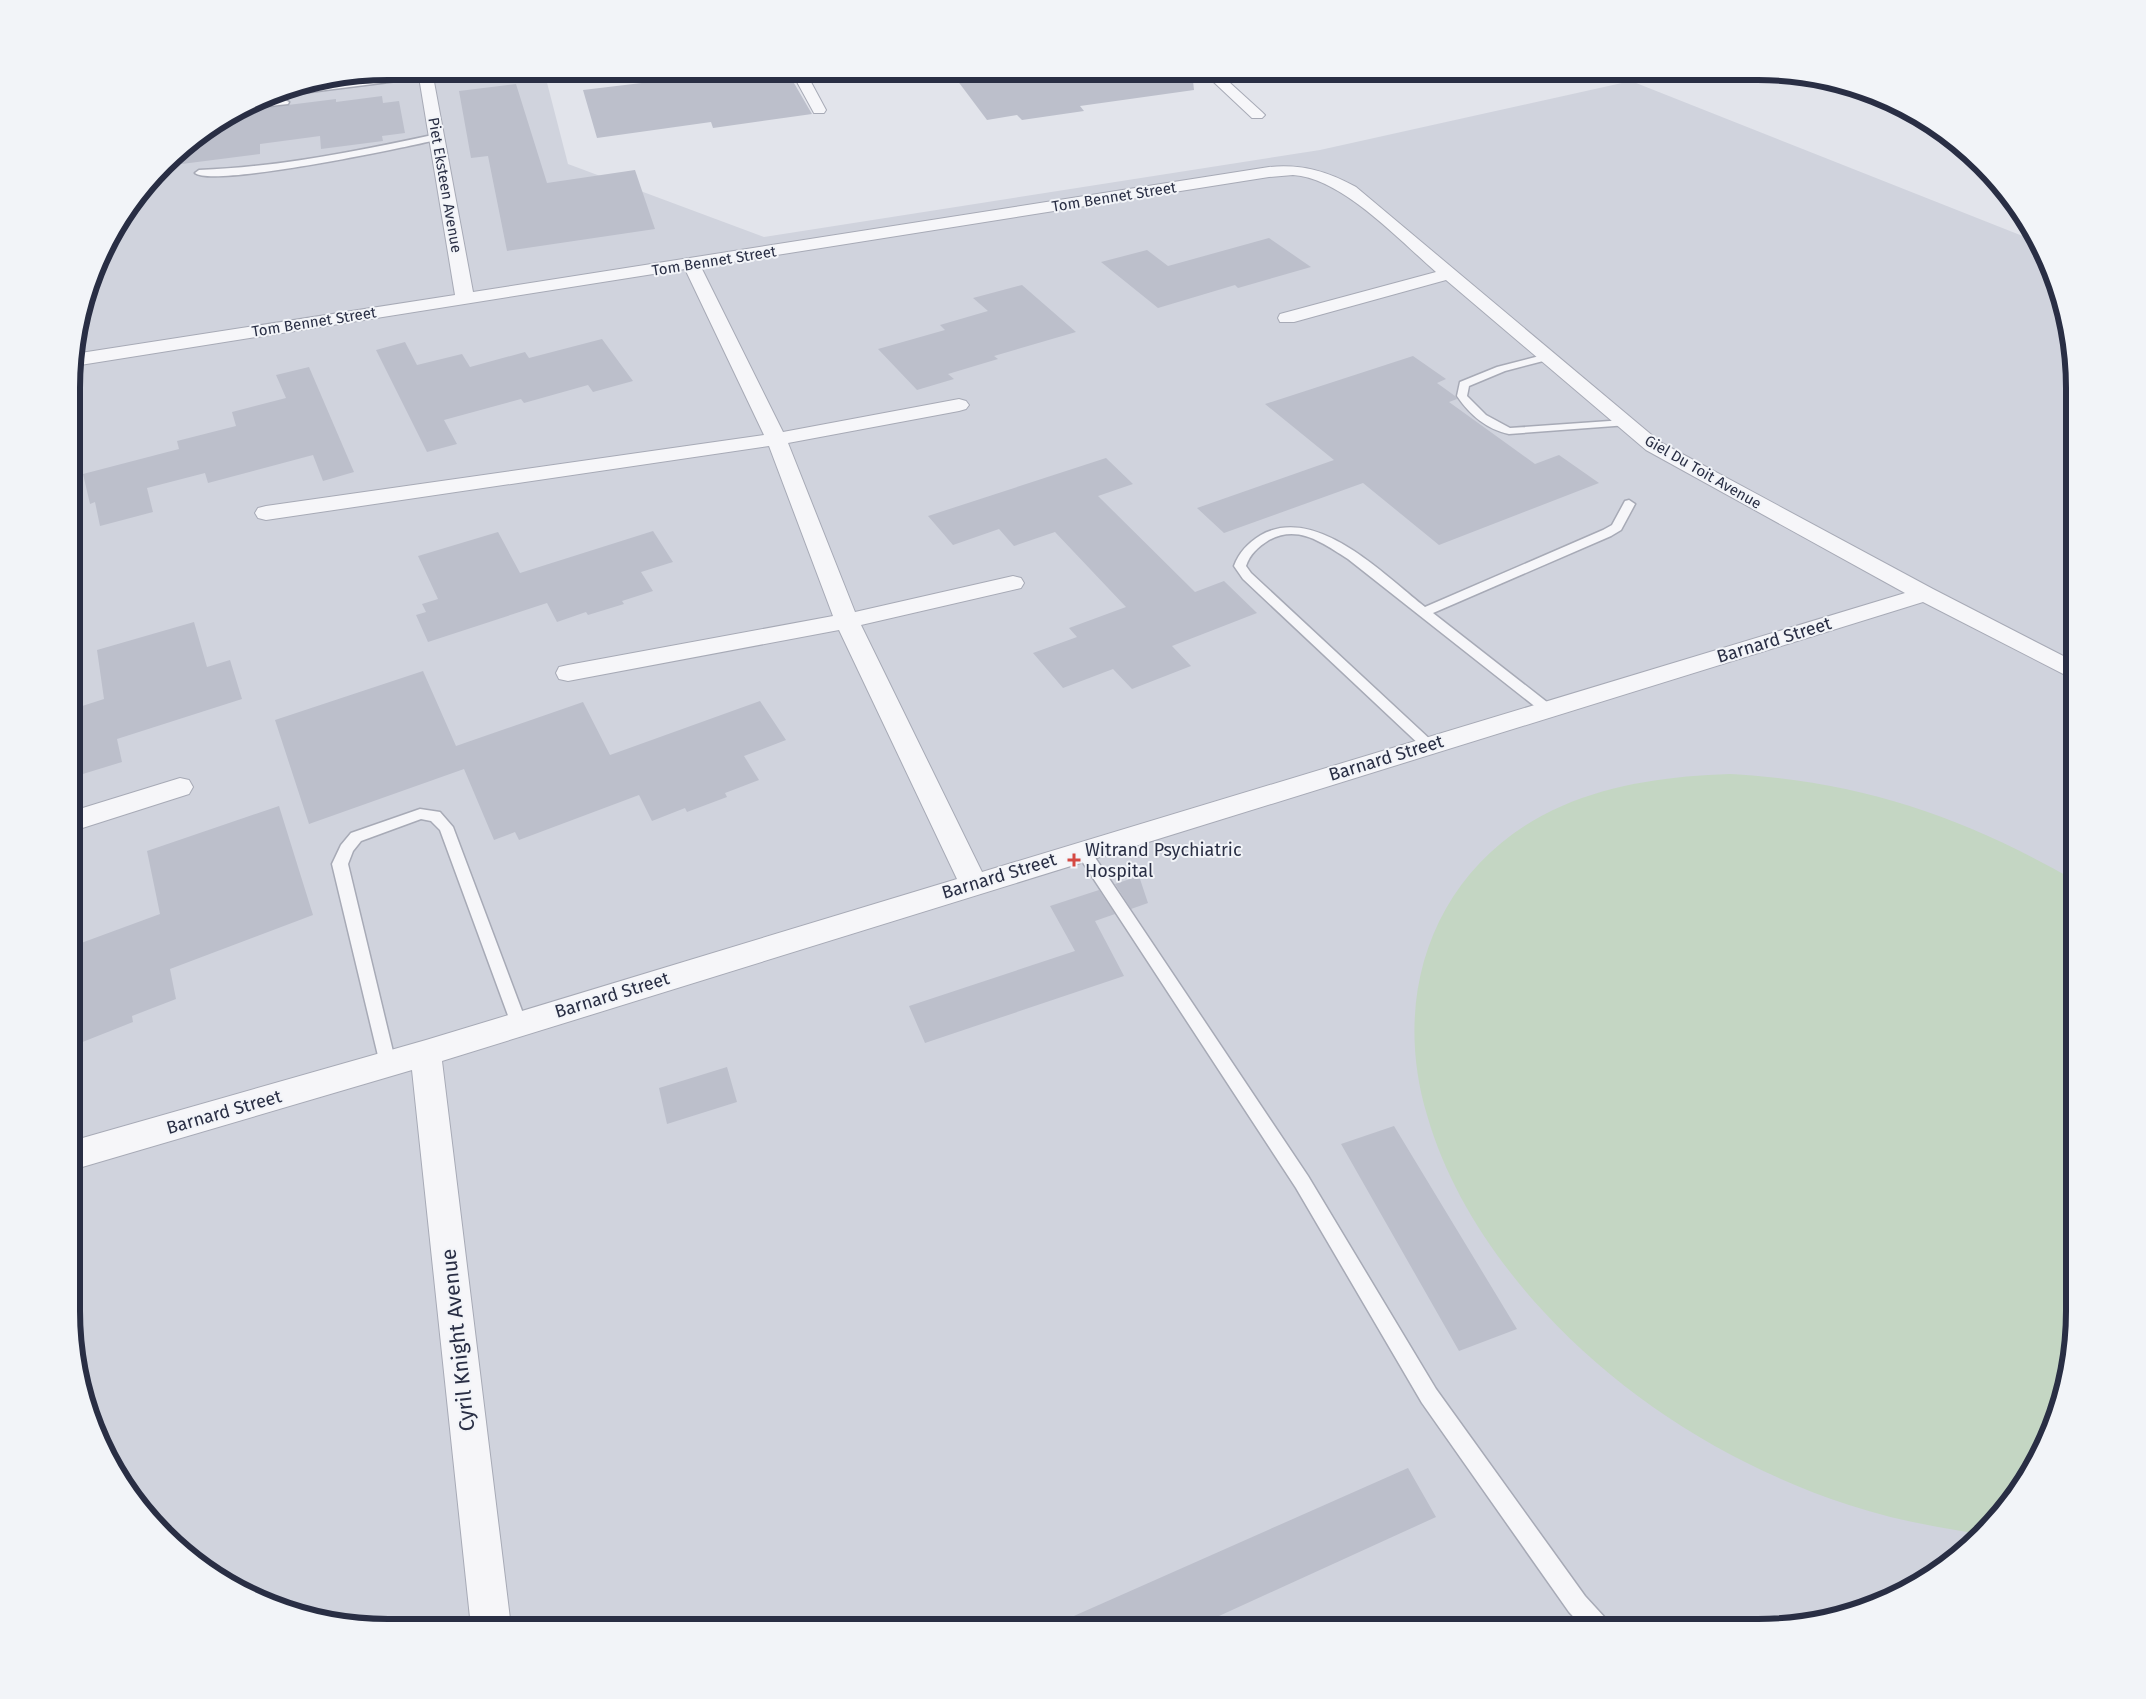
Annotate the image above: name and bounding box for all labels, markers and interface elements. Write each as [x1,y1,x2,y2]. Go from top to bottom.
street label: Piet Eksteen Avenue [424,116,466,254]
street label: Tom Bennet Street [1051,178,1178,216]
street label: Tom Bennet Street [651,242,778,280]
street label: Tom Bennet Street [251,303,378,341]
street label: Giel Du Toit Avenue [1641,431,1765,513]
street label: Barnard Street [1714,612,1834,668]
street label: Barnard Street [1326,730,1446,786]
place label: Witrand Psychiatric Hospital [1085,839,1242,882]
street label: Barnard Street [939,848,1059,904]
marker: Witrand Psychiatric Hospital [1067,853,1081,867]
street label: Barnard Street [552,967,672,1023]
street label: Barnard Street [164,1085,285,1139]
street label: Cyril Knight Avenue [435,1247,481,1433]

